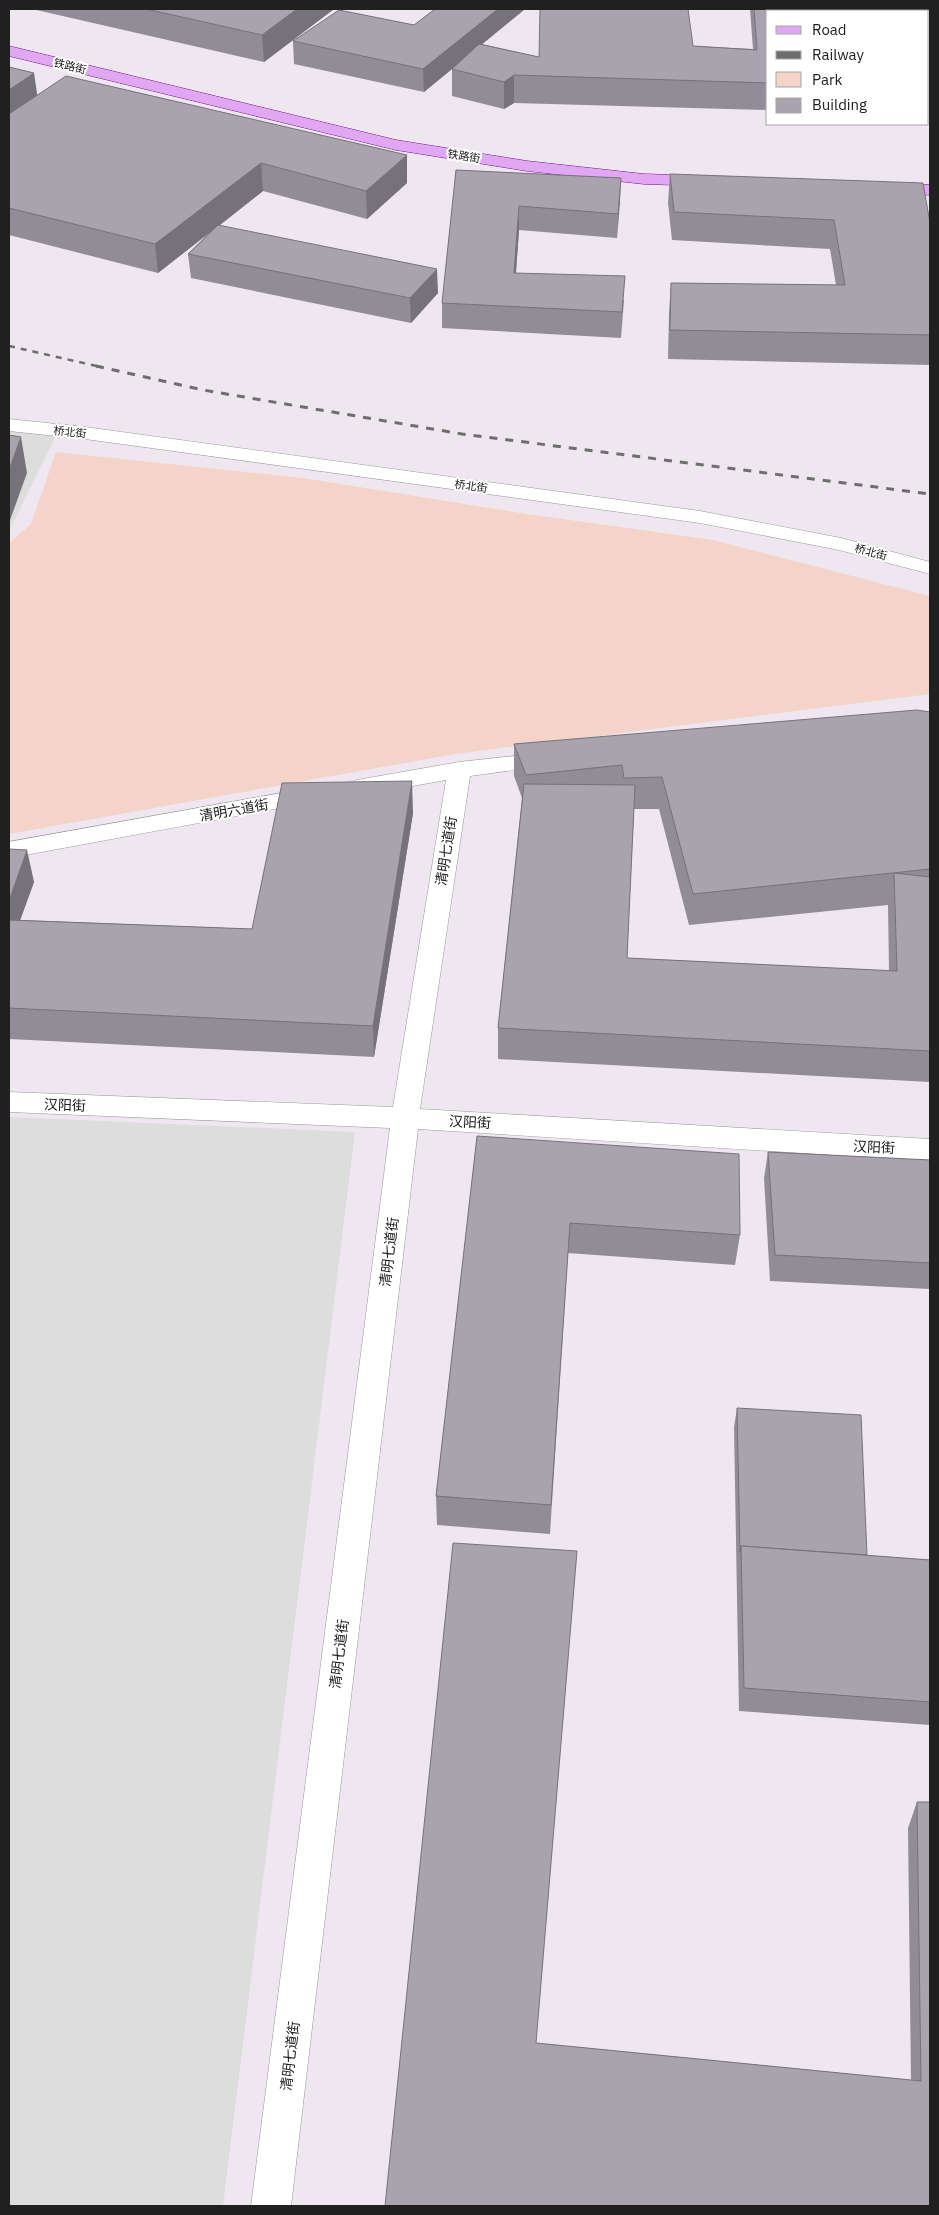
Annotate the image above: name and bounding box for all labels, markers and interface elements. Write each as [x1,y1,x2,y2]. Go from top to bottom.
legend [766,10,929,125]
text: Road [812,20,847,39]
text: Railway [812,45,865,64]
street label: 铁路街 [52,55,88,77]
text: Park [812,70,842,89]
text: Building [812,95,867,114]
street label: 铁路街 [447,147,481,165]
street label: 桥北街 [53,423,87,441]
street label: 桥北街 [454,477,488,495]
street label: 桥北街 [853,541,889,563]
street label: 清明六道街 [198,795,270,825]
street label: 清明七道街 [432,815,460,887]
street label: 汉阳街 [44,1095,86,1115]
street label: 汉阳街 [449,1112,491,1132]
street label: 汉阳街 [853,1137,895,1157]
street label: 清明七道街 [376,1216,402,1288]
street label: 清明七道街 [326,1618,352,1690]
street label: 清明七道街 [277,2020,303,2092]

